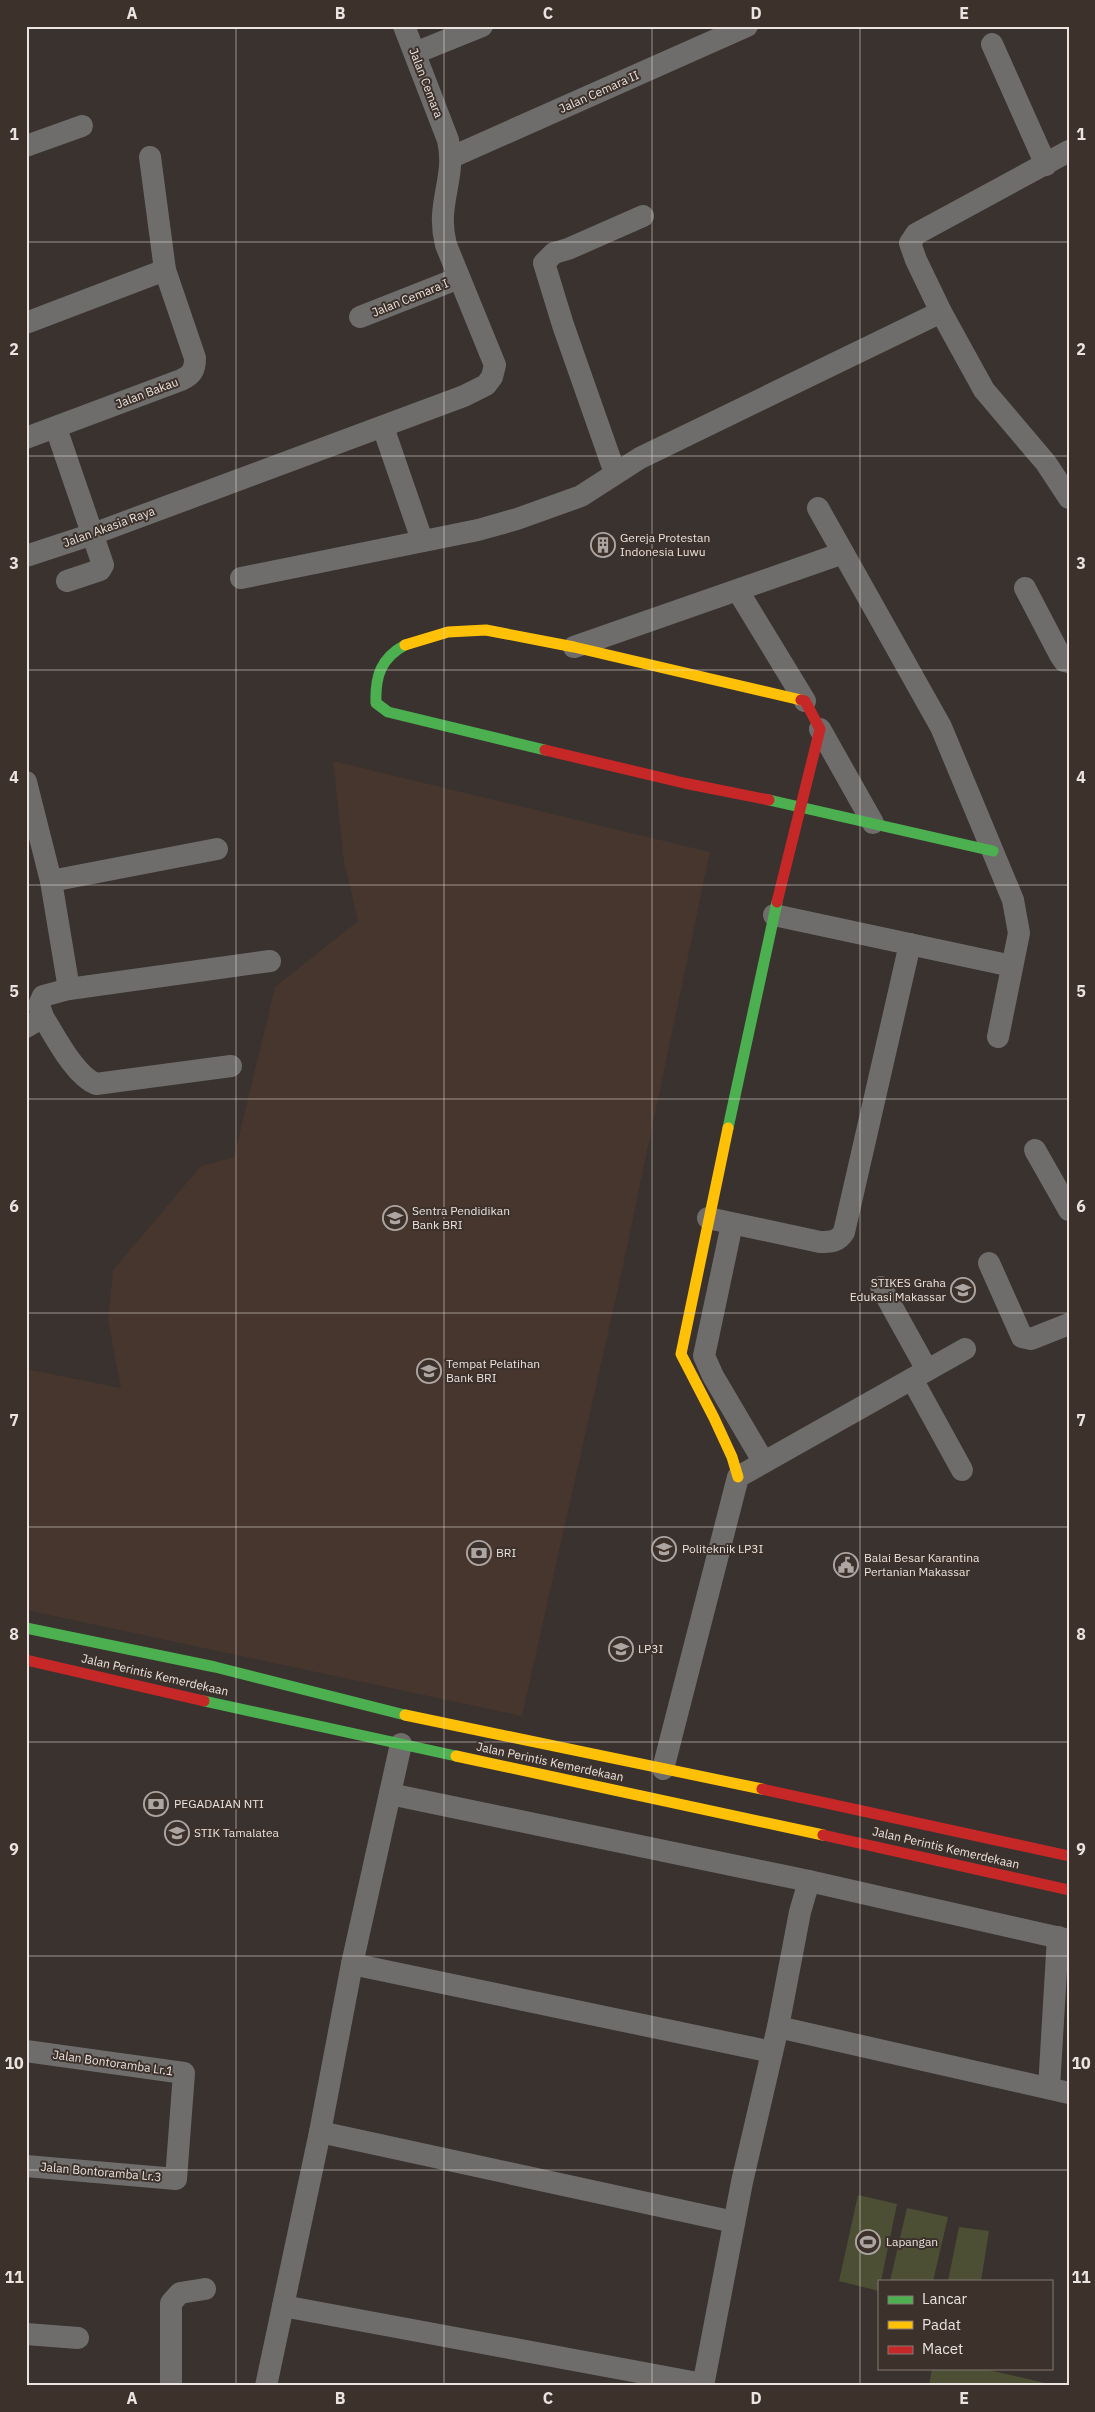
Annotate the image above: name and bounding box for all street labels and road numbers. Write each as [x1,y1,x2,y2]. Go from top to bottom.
street label: Jalan Cemara [406,46,447,120]
street label: Jalan Cemara II [556,67,641,116]
street label: Jalan Cemara I [369,275,450,320]
street label: Jalan Bakau [114,374,180,411]
street label: Jalan Akasia Raya [61,503,157,550]
street label: Jalan Perintis Kemerdekaan [80,1650,230,1699]
street label: Jalan Perintis Kemerdekaan [475,1739,625,1784]
street label: Jalan Perintis Kemerdekaan [871,1823,1021,1872]
street label: Jalan Bontoramba Lr.1 [52,2047,174,2078]
street label: Jalan Bontoramba Lr.3 [40,2159,162,2184]

